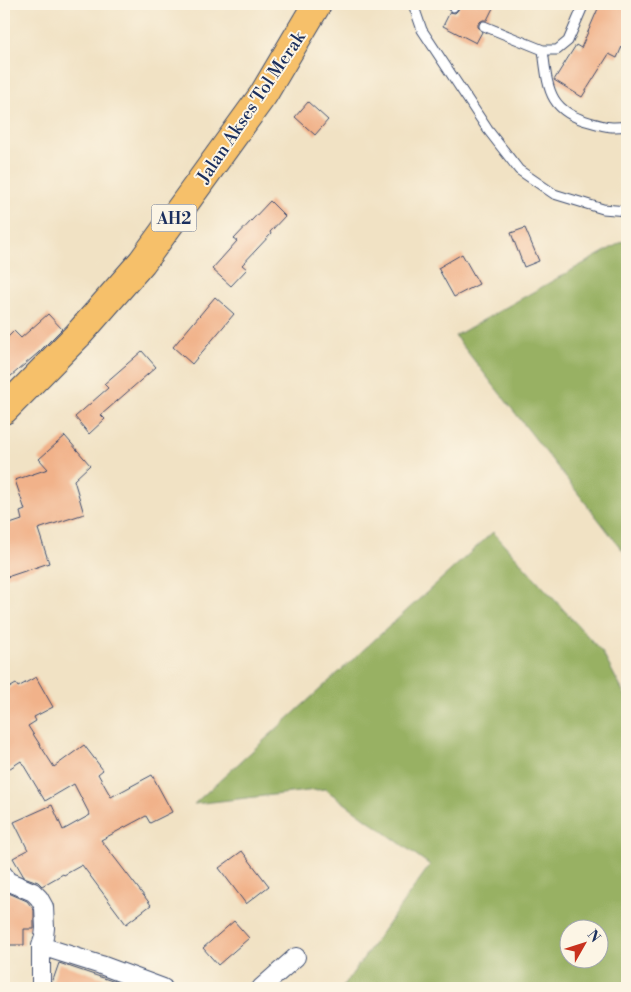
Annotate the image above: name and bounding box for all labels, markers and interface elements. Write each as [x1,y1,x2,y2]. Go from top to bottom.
street label: Jalan Akses Tol Merak [192,26,312,188]
road number: AH2 [152,204,196,232]
north arrow [558,920,608,970]
text: N [583,926,604,946]

